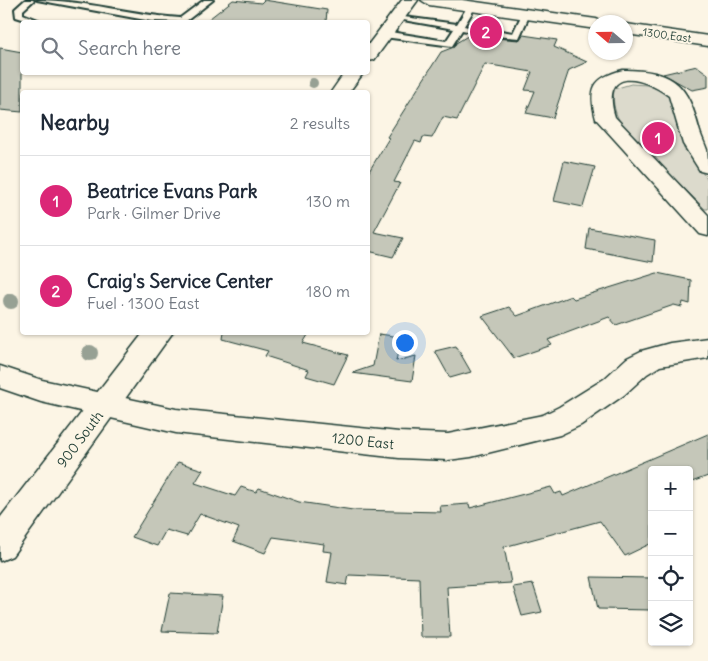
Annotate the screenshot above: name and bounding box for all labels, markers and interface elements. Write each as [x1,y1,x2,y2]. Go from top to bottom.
pin: 2 [470,13,502,51]
north arrow [588,15,633,60]
search box [20,20,370,75]
street label: 1300 East [642,25,693,45]
icon: search [38,34,66,62]
text: Search here [78,36,181,60]
text: Nearby [40,109,110,136]
text: 2 results [290,113,350,133]
pin: 1 [642,119,674,157]
text: Beatrice Evans Park [87,179,257,203]
text: 1 [53,191,59,211]
text: 130 m [306,191,350,211]
text: Park · Gilmer Drive [87,203,221,223]
text: Craig's Service Center [87,269,273,293]
text: 2 [52,281,60,301]
text: 180 m [306,281,350,301]
text: Fuel · 1300 East [87,293,199,313]
your location [392,330,418,356]
street label: 900 South [53,407,107,471]
street label: 1200 East [331,429,395,453]
map controls [648,466,693,646]
button: + [648,466,693,511]
button: − [648,511,693,556]
button: locate [648,556,693,601]
button: layers [648,601,693,646]

